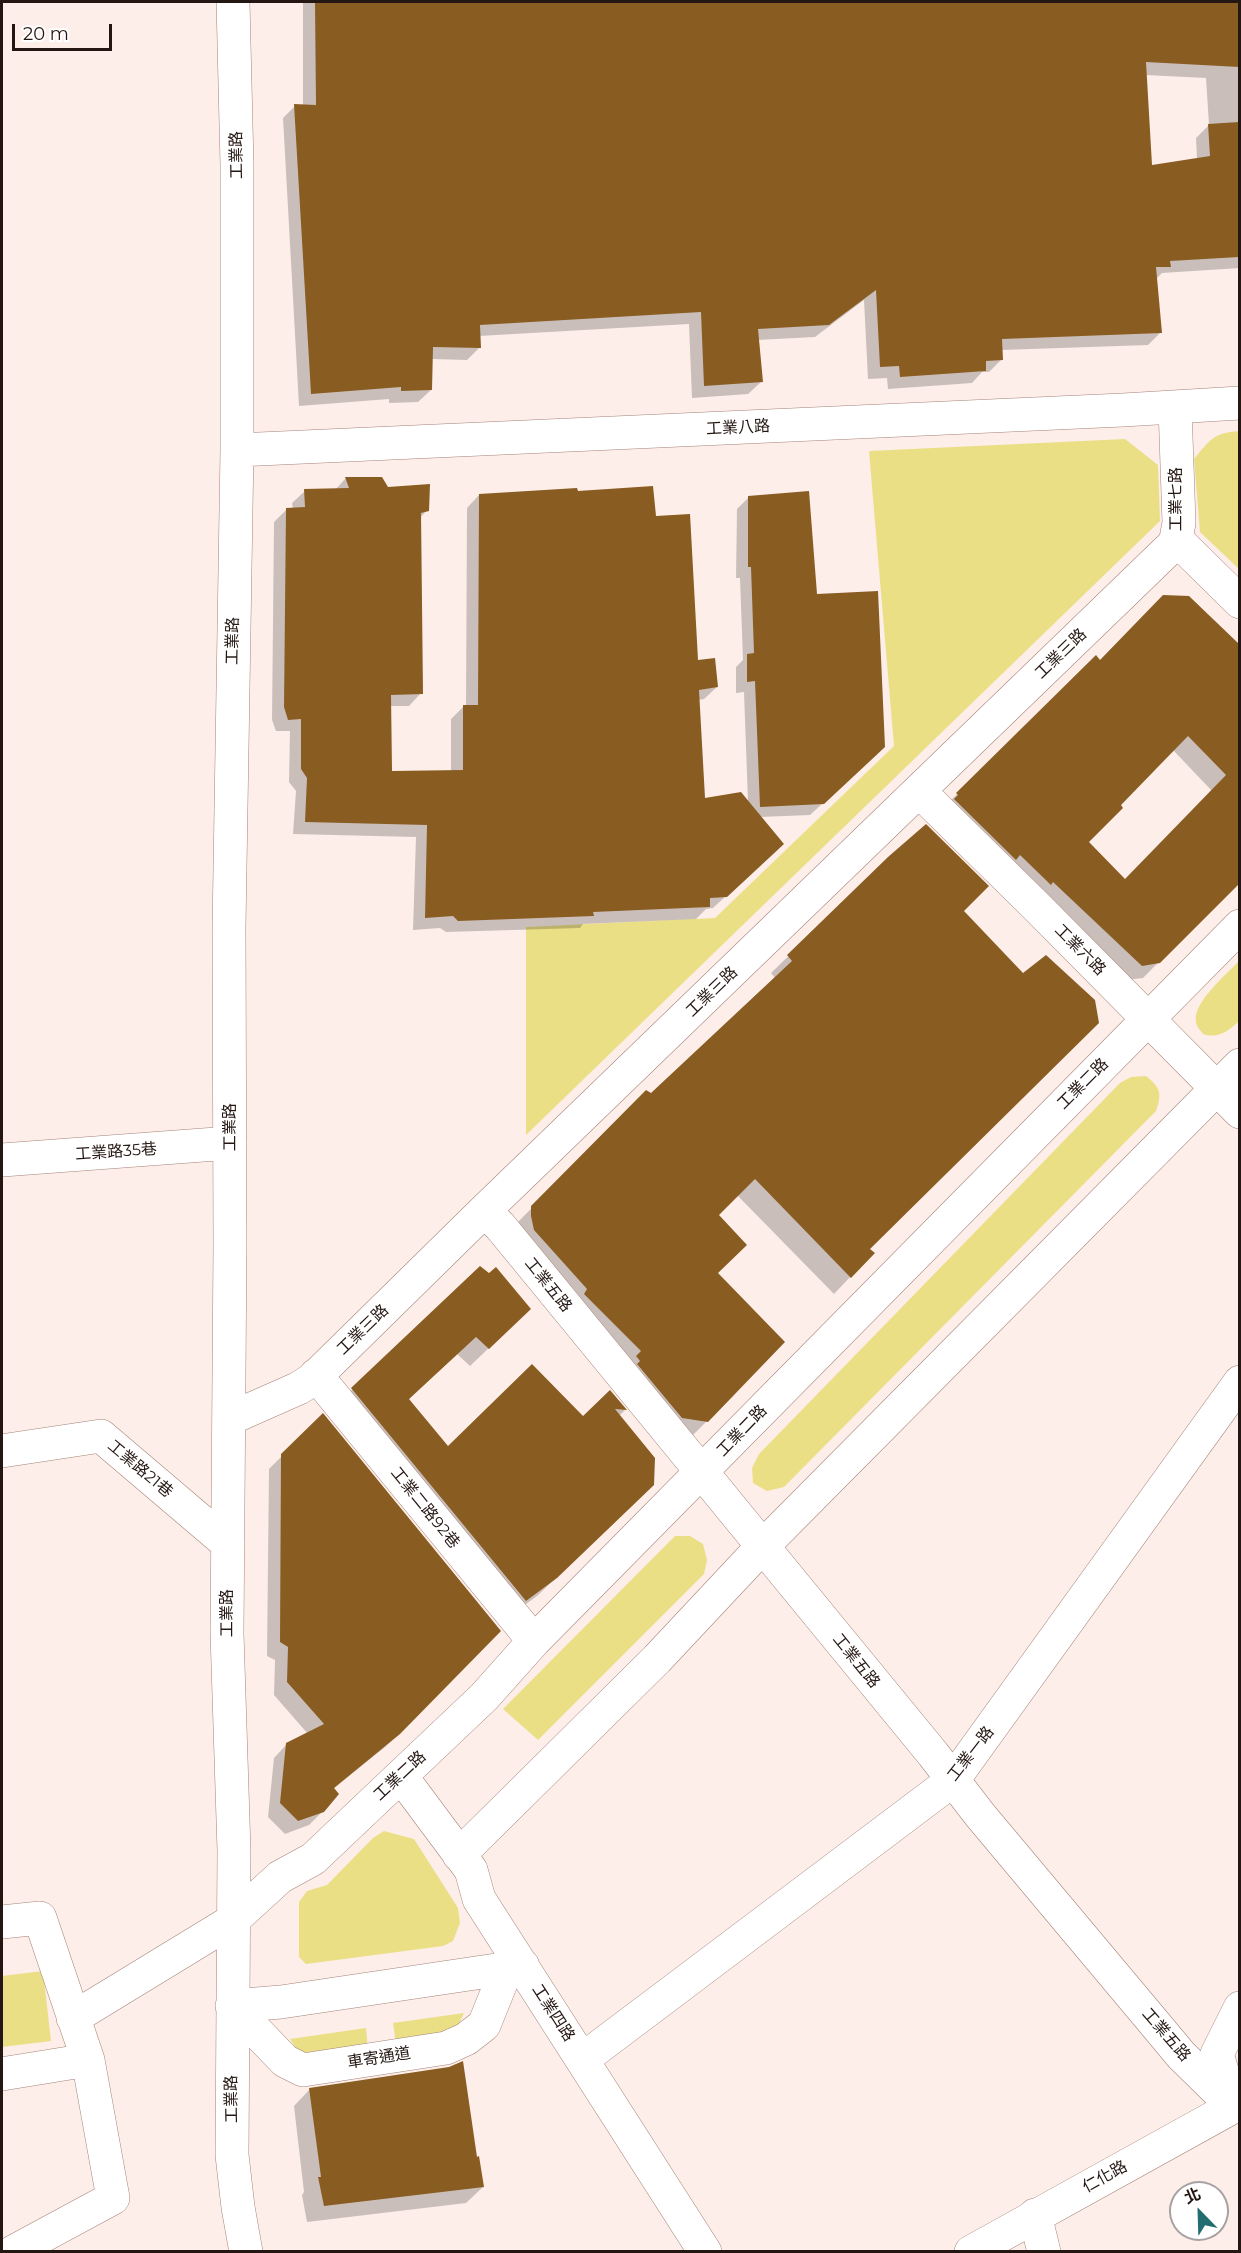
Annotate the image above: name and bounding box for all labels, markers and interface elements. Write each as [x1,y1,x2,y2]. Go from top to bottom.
scale bar [15,12,116,50]
text: 20 m [23,23,69,45]
street label: 工業路 [227,131,247,179]
street label: 工業八路 [706,417,770,439]
street label: 工業七路 [1166,467,1186,531]
street label: 工業路 [223,617,243,665]
street label: 工業三路 [1031,625,1091,683]
street label: 工業六路 [1051,921,1109,979]
street label: 工業三路 [682,963,742,1021]
street label: 工業二路 [1054,1055,1112,1113]
street label: 工業路 [220,1103,240,1151]
street label: 工業路35巷 [74,1140,158,1164]
street label: 工業五路 [520,1254,576,1316]
street label: 工業三路 [333,1301,393,1359]
street label: 工業二路 [713,1401,771,1461]
street label: 工業路21巷 [104,1436,176,1502]
street label: 工業二路92巷 [386,1464,464,1552]
street label: 工業路 [217,1589,237,1637]
street label: 工業五路 [828,1630,884,1692]
street label: 工業一路 [944,1723,998,1785]
street label: 工業二路 [370,1747,430,1805]
street label: 工業四路 [528,1981,578,2045]
street label: 工業五路 [1138,2005,1194,2065]
street label: 車寄通道 [346,2044,412,2072]
street label: 工業路 [222,2075,242,2123]
street label: 仁化路 [1079,2157,1131,2197]
north arrow [1169,2181,1229,2241]
text: 北 [1181,2184,1204,2208]

